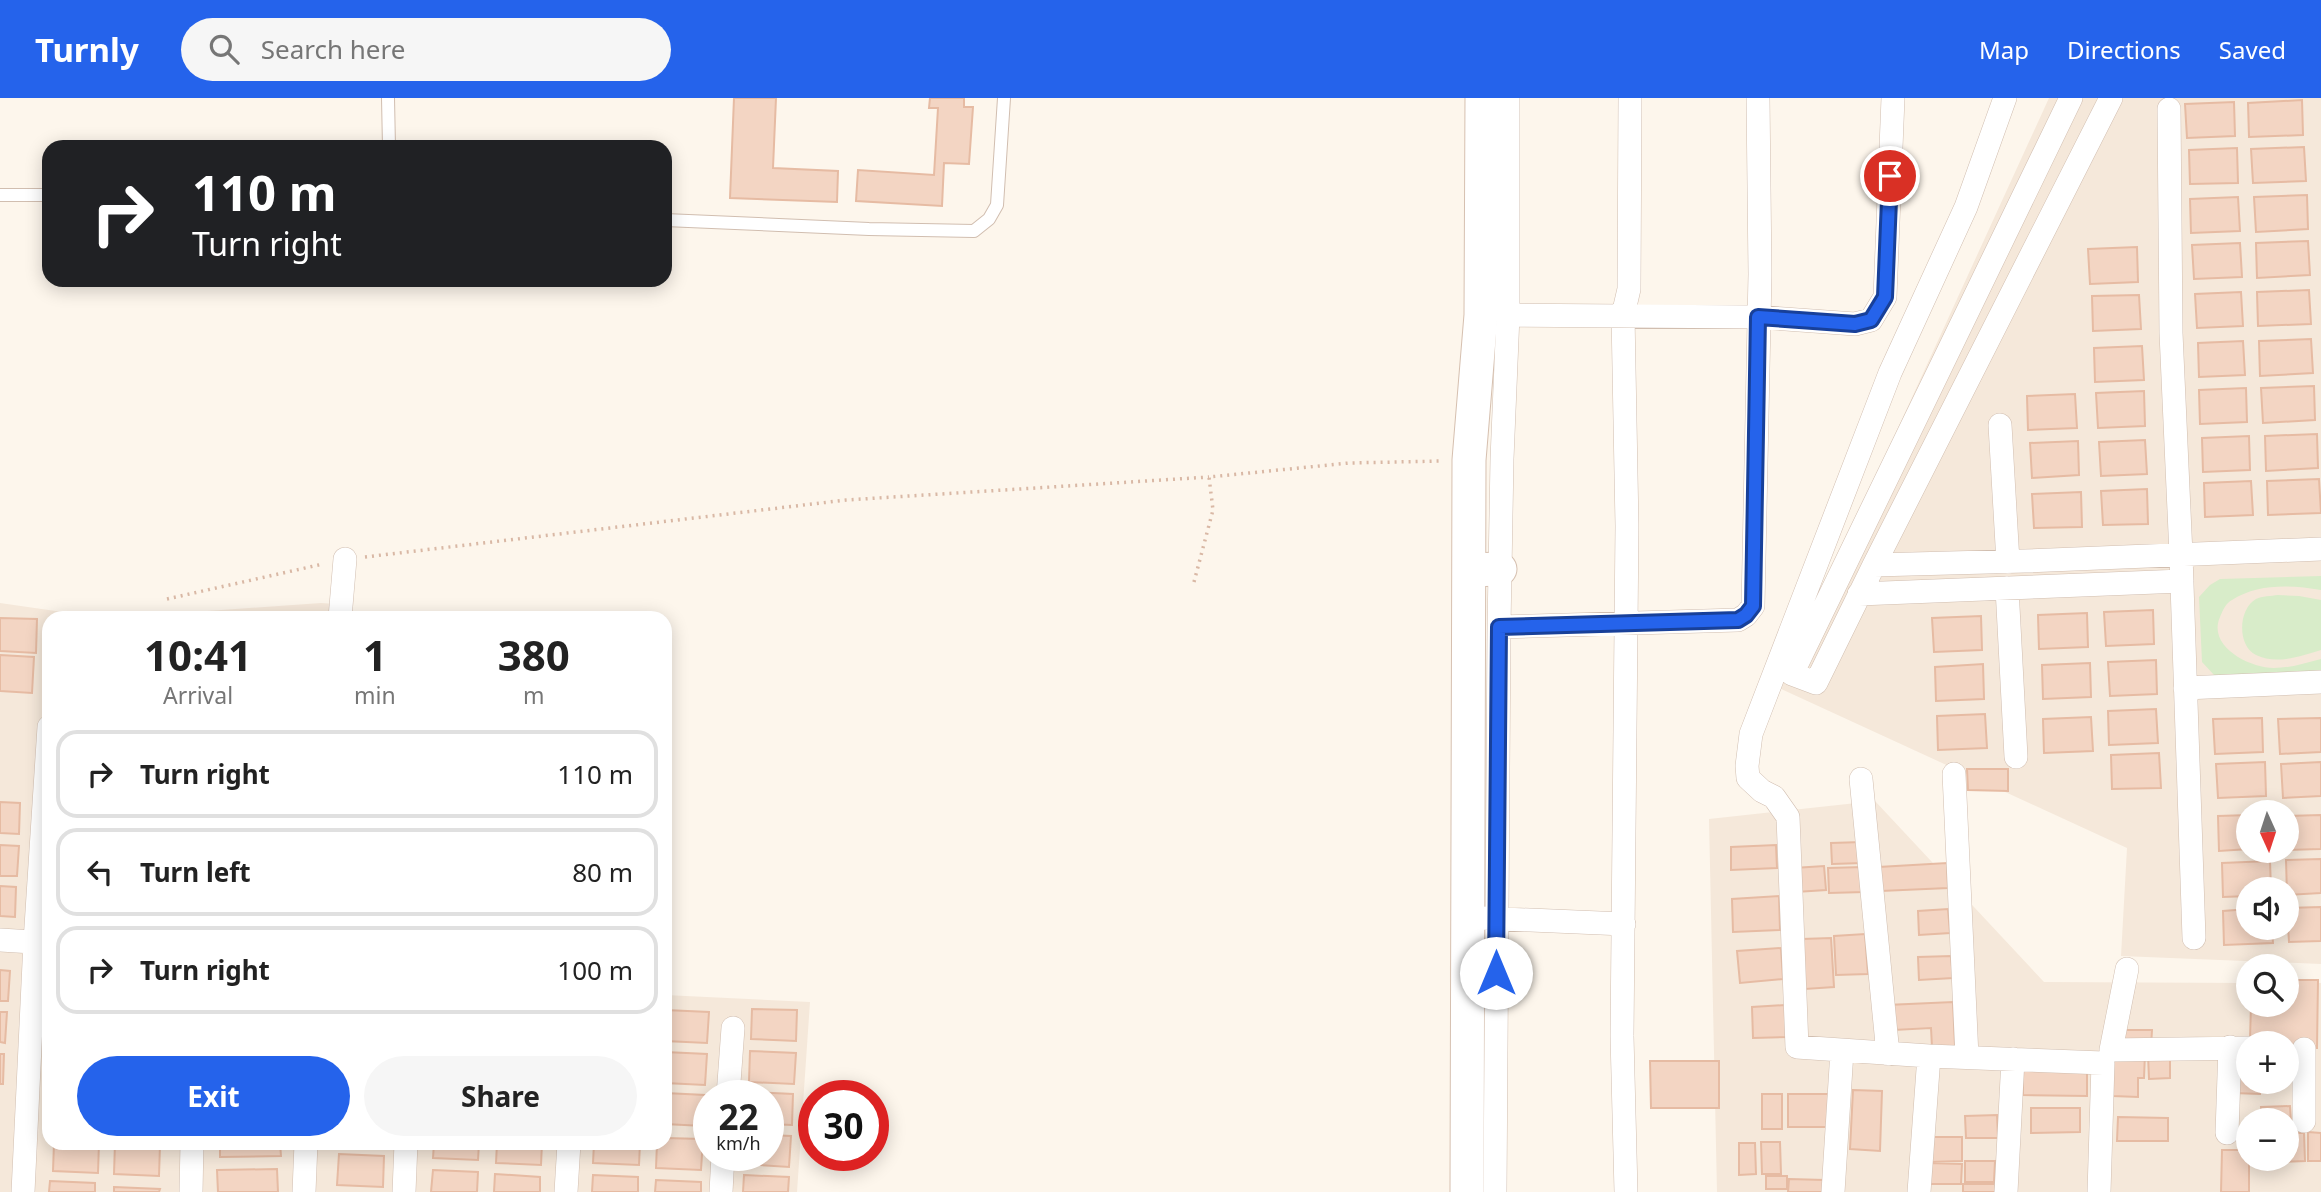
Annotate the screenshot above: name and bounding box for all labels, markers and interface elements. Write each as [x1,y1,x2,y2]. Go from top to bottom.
search box [181,18,671,81]
text: Turnly [35,27,139,72]
icon: search [205,30,243,68]
text: Search here [261,31,405,67]
text: Map [1979,33,2029,66]
text: Directions [2067,33,2181,66]
text: Saved [2219,33,2286,66]
pin [1860,146,1920,206]
icon: arrive [1871,157,1909,195]
text: 110 m [192,159,337,225]
icon: right [77,168,168,259]
text: Turn right [192,222,342,265]
text: 10:41 [144,626,252,683]
text: 1 [363,626,387,683]
text: 380 [498,626,570,683]
text: Arrival [163,679,233,711]
text: min [354,679,396,711]
text: m [523,679,545,711]
icon: right [81,755,119,793]
text: Turn right [140,756,270,792]
text: 110 m [557,756,633,792]
north arrow [2236,800,2300,863]
map controls [2236,800,2299,1171]
icon: left [81,853,119,891]
text: Turn left [140,854,251,890]
text: 80 m [572,854,633,890]
button: sound [2236,877,2299,940]
position arrow [1459,936,1533,1010]
icon: right [81,951,119,989]
text: Turn right [140,952,270,988]
text: 100 m [557,952,633,988]
button: search [2236,954,2299,1017]
button: + [2236,1031,2299,1094]
button: Exit [77,1056,350,1136]
button: Share [364,1056,637,1136]
speed limit sign: 30 [798,1080,889,1171]
text: 22 [718,1093,759,1140]
button: − [2236,1108,2299,1171]
text: km/h [716,1131,761,1155]

